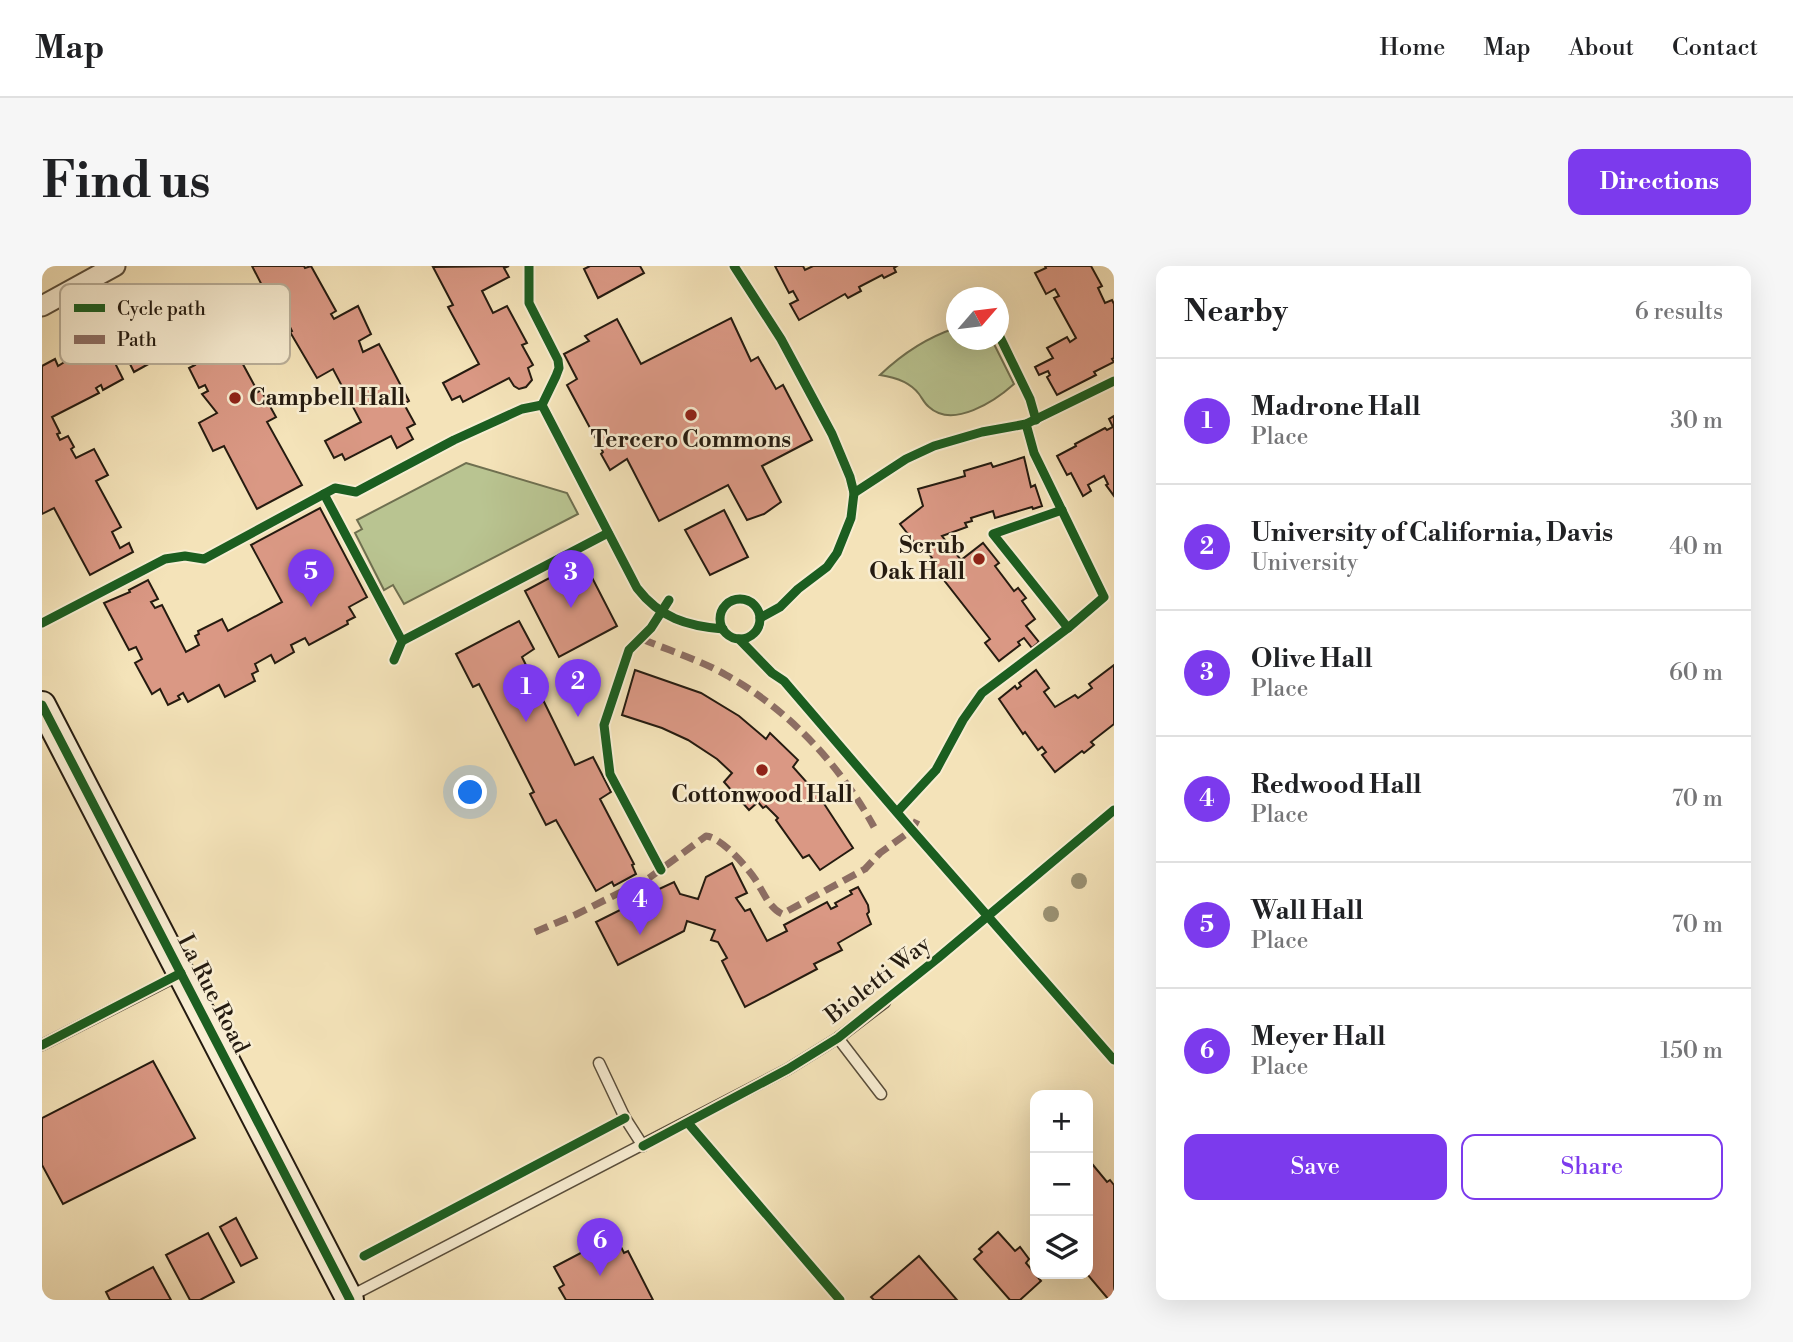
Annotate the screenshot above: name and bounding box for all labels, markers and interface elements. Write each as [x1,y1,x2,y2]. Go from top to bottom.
text: Map [35,28,104,69]
text: Home [1380,33,1445,63]
text: Map [1483,33,1531,63]
text: About [1569,33,1634,63]
text: Contact [1672,33,1758,63]
button: Directions [1568,149,1751,215]
text: Find us [42,152,211,213]
legend [60,284,290,364]
north arrow [946,287,1009,350]
text: Nearby [1184,293,1288,331]
text: Cycle path [117,297,206,321]
text: 6 results [1635,298,1723,326]
text: Path [117,328,157,352]
place label: Campbell Hall [249,384,406,412]
marker: Campbell Hall [227,390,243,406]
text: Madrone Hall [1251,391,1421,423]
marker: Tercero Commons [683,407,699,423]
text: 1 [1201,407,1213,435]
text: 30 m [1670,407,1723,435]
text: Place [1251,423,1308,451]
place label: Tercero Commons [591,426,791,454]
text: University of California, Davis [1251,517,1613,549]
place label: Scrub Oak Hall [869,532,965,586]
text: 2 [1200,533,1214,561]
text: 40 m [1669,533,1723,561]
pin: 5 [288,549,334,607]
text: University [1251,549,1358,577]
pin: 3 [548,550,594,608]
marker: Scrub Oak Hall [971,551,987,567]
text: Olive Hall [1251,643,1372,675]
pin: 2 [555,659,601,717]
text: 3 [1200,659,1214,687]
text: 60 m [1669,659,1723,687]
pin: 1 [503,664,549,722]
text: Place [1251,675,1308,703]
marker: Cottonwood Hall [754,762,770,778]
text: Redwood Hall [1251,769,1422,801]
your location [453,775,487,809]
place label: Cottonwood Hall [671,781,853,809]
text: 4 [1199,785,1215,813]
text: 70 m [1672,785,1723,813]
text: Place [1251,801,1308,829]
pin: 4 [617,877,663,935]
text: Wall Hall [1251,895,1363,927]
text: 5 [1200,911,1214,939]
text: 70 m [1672,911,1723,939]
text: Place [1251,927,1308,955]
street label: La Rue Road [171,930,255,1058]
street label: Bioletti Way [819,930,937,1030]
text: Meyer Hall [1251,1021,1386,1053]
text: 6 [1200,1037,1214,1065]
text: 150 m [1660,1037,1723,1065]
text: Place [1251,1053,1308,1081]
map controls [1030,1090,1093,1279]
button: + [1030,1090,1093,1153]
button: Save [1184,1134,1447,1200]
button: Share [1461,1134,1723,1200]
button: − [1030,1153,1093,1216]
button: layers [1030,1216,1093,1279]
pin: 6 [577,1218,623,1276]

